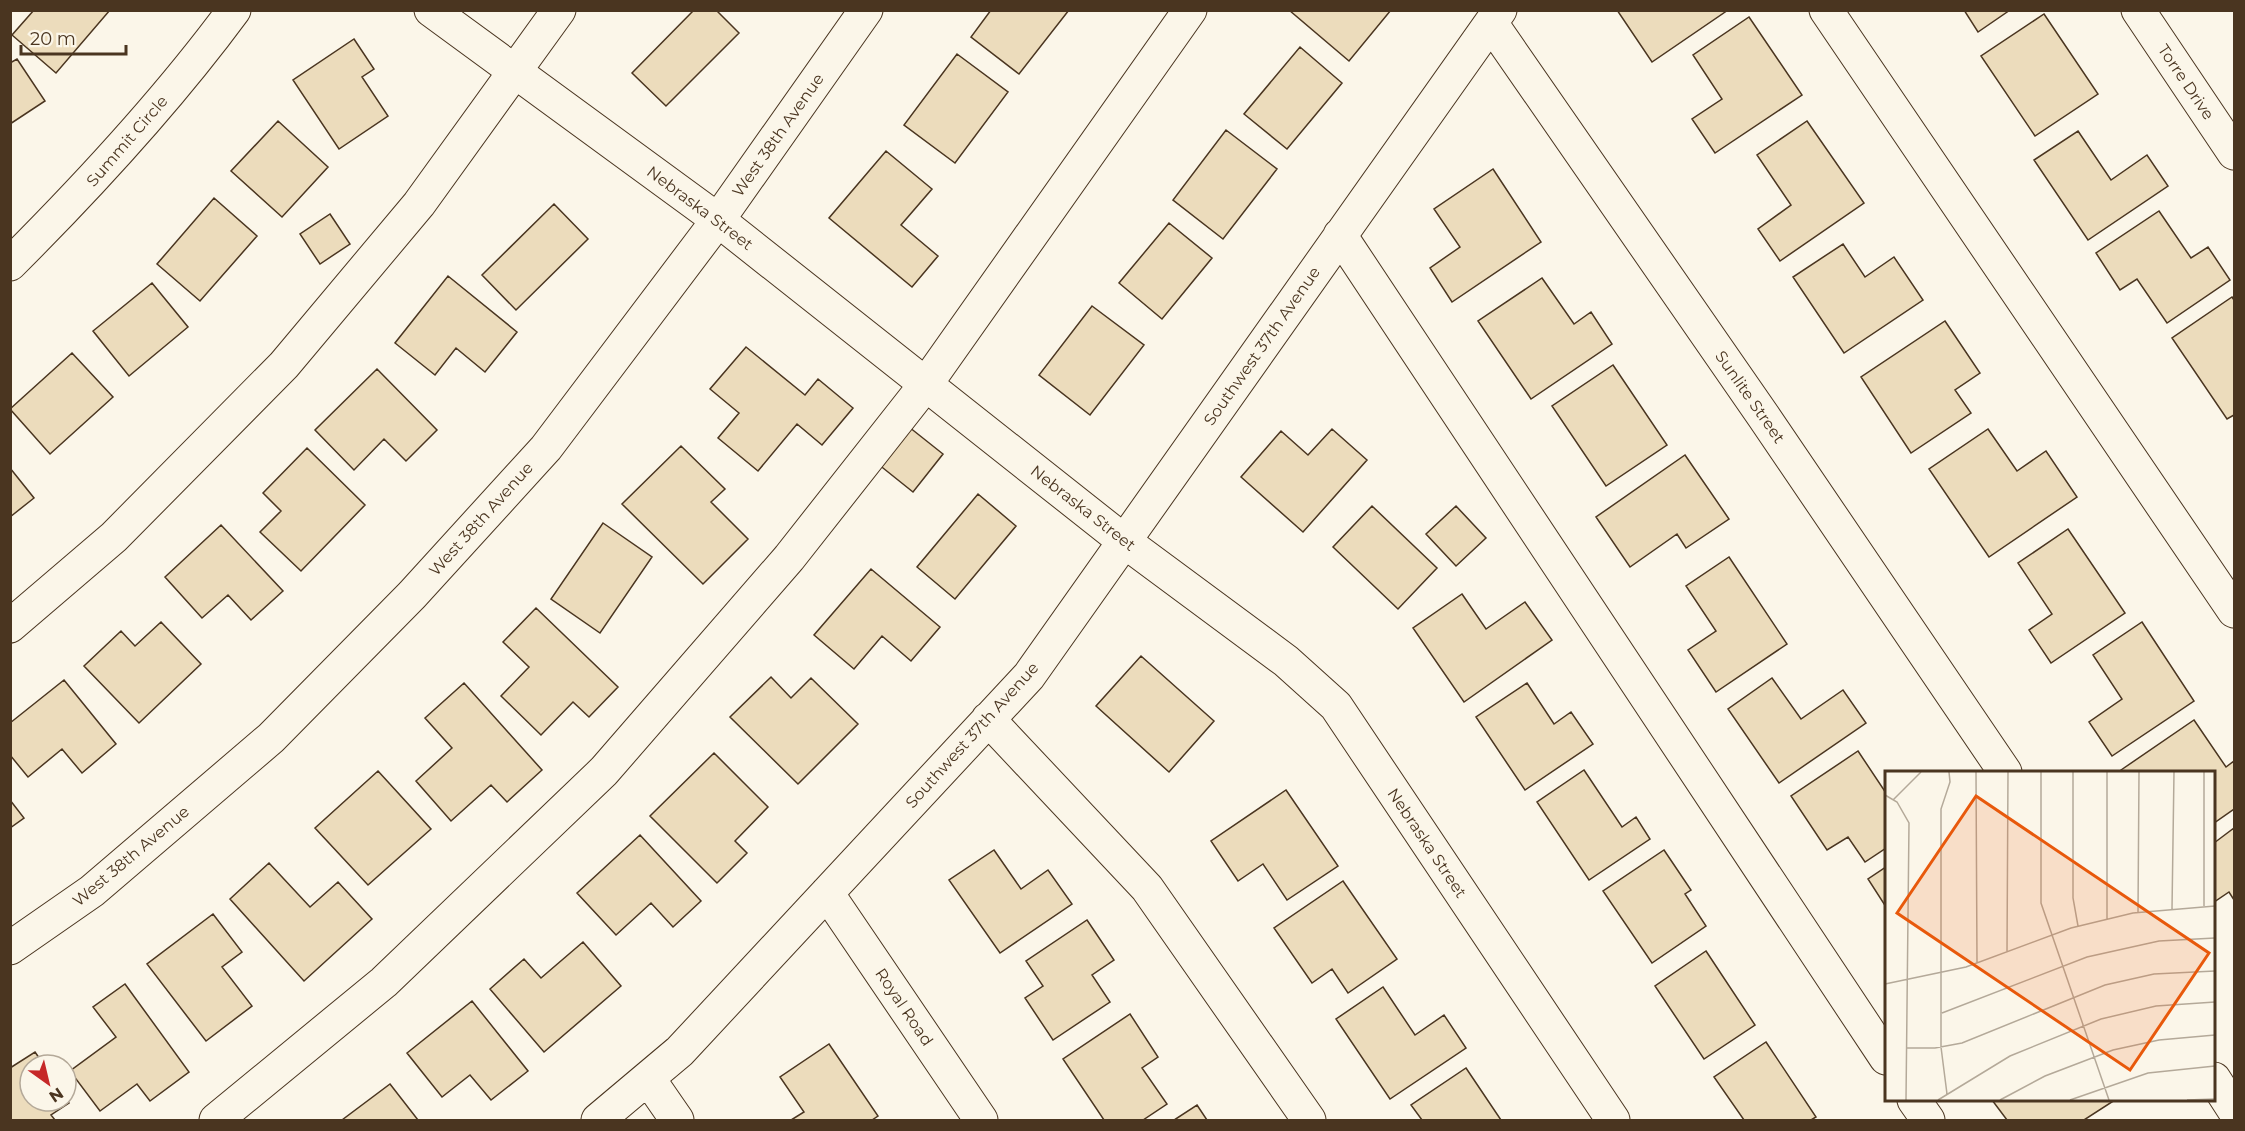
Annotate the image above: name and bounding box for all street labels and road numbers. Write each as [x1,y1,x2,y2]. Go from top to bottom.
street label: Torre Drive [2154,41,2218,123]
street label: West 38th Avenue [728,70,828,200]
street label: Summit Circle [82,92,172,190]
street label: Nebraska Street [643,162,757,254]
street label: Southwest 37th Avenue [1200,263,1324,429]
street label: Sunlite Street [1711,347,1789,447]
street label: West 38th Avenue [425,458,537,580]
street label: Nebraska Street [1027,461,1140,555]
street label: Southwest 37th Avenue [901,658,1043,812]
street label: Nebraska Street [1383,785,1471,902]
street label: West 38th Avenue [69,802,193,910]
street label: Royal Road [871,965,937,1049]

